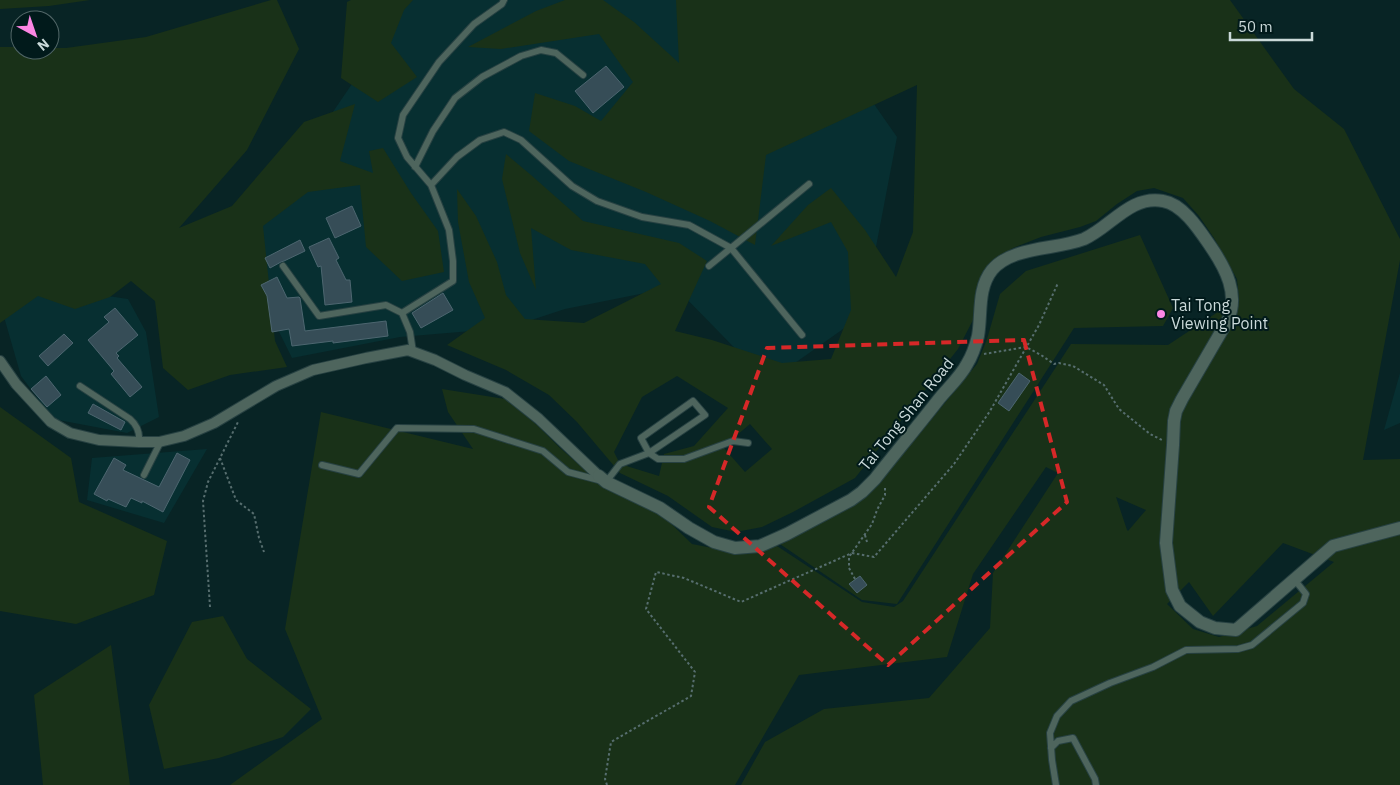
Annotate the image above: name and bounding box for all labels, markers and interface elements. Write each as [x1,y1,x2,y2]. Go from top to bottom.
north arrow [10,10,60,60]
scale bar [1230,10,1312,42]
text: 50 m [1238,17,1273,36]
text: N [34,35,53,55]
place label: Tai Tong Viewing Point [1171,295,1268,333]
marker: Tai Tong Viewing Point [1155,308,1167,320]
street label: Tai Tong Shan Road [854,354,958,474]

